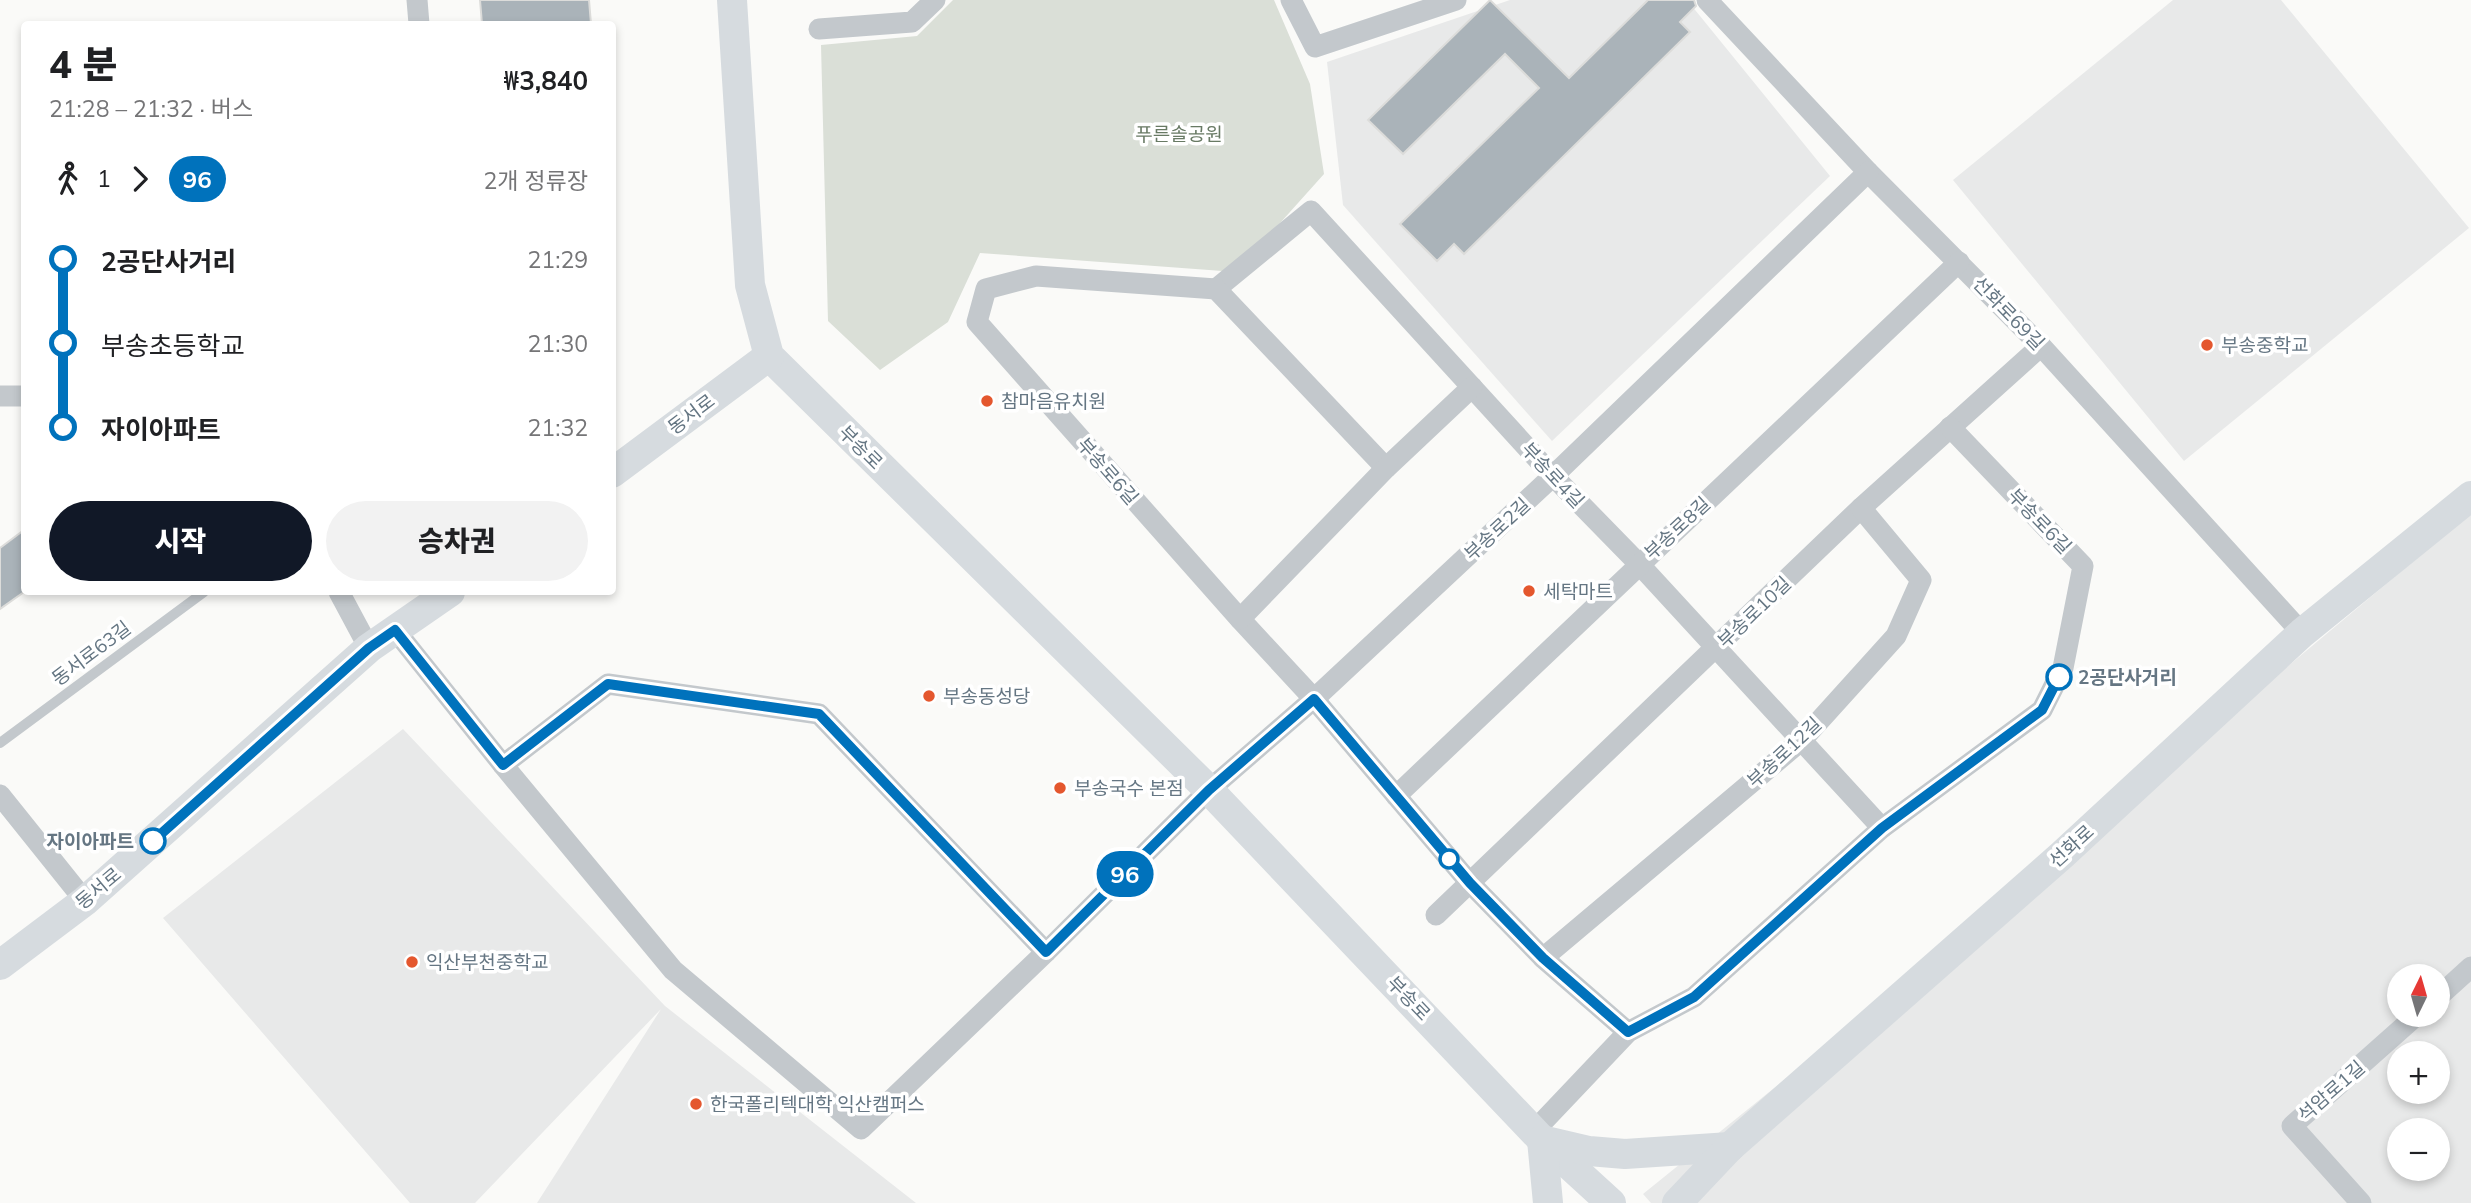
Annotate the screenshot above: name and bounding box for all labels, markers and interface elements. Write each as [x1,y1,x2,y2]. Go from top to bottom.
text: 4 분 [49,40,117,88]
text: ₩3,840 [504,64,588,97]
text: 21:28 – 21:32 · 버스 [49,94,253,123]
park label: 푸른솔공원 [1135,122,1223,146]
icon: walk [49,160,87,198]
icon: forward [121,160,159,198]
text: 1 [97,164,111,193]
text: 96 [183,164,212,194]
text: 2개 정류장 [484,166,588,195]
text: 2공단사거리 [101,245,236,278]
text: 21:29 [528,245,588,274]
street label: 선화로69길 [1968,271,2050,355]
text: 부송초등학교 [101,329,245,362]
text: 21:30 [528,329,588,358]
place label: 부송중학교 [2221,333,2308,357]
marker: 부송중학교 [2199,337,2215,353]
street label: 동서로 [663,389,719,439]
place label: 참마음유치원 [1001,389,1106,413]
marker: 참마음유치원 [979,393,995,409]
text: 자이아파트 [101,413,221,446]
text: 21:32 [528,413,588,442]
street label: 부송로 [834,420,888,474]
street label: 부송로6길 [1072,432,1144,510]
street label: 부송로4길 [1516,437,1590,513]
street label: 부송로6길 [2003,483,2077,559]
street label: 부송로8길 [1639,491,1715,565]
street label: 부송로2길 [1459,492,1535,566]
button: 시작 [49,501,312,581]
button: 승차권 [326,501,588,581]
street label: 부송로10길 [1712,571,1796,653]
place label: 세탁마트 [1543,579,1613,603]
marker: 세탁마트 [1521,583,1537,599]
street label: 동서로63길 [47,616,135,690]
marker: 2공단사거리 [2046,664,2072,690]
place label: 2공단사거리 [2078,665,2177,689]
place label: 부송동성당 [943,684,1030,708]
marker: 부송동성당 [921,688,937,704]
street label: 부송로12길 [1742,712,1826,792]
place label: 부송국수 본점 [1074,776,1184,800]
marker: 부송국수 본점 [1052,780,1068,796]
street label: 선화로 [2043,820,2099,872]
marker: 자이아파트 [140,828,166,854]
place label: 자이아파트 [47,829,134,853]
unlabelled marker [1439,849,1459,869]
line badge: 96 [1094,851,1156,897]
text: 96 [1111,859,1139,889]
street label: 동서로 [70,862,126,914]
place label: 익산부천중학교 [426,950,548,974]
marker: 익산부천중학교 [404,954,420,970]
north arrow [2387,964,2450,1027]
map controls [2387,964,2450,1181]
street label: 부송로 [1382,971,1436,1025]
button: + [2387,1041,2450,1104]
street label: 석암로1길 [2292,1055,2370,1127]
place label: 한국폴리텍대학 익산캠퍼스 [710,1092,925,1116]
marker: 한국폴리텍대학 익산캠퍼스 [688,1096,704,1112]
button: − [2387,1118,2450,1181]

